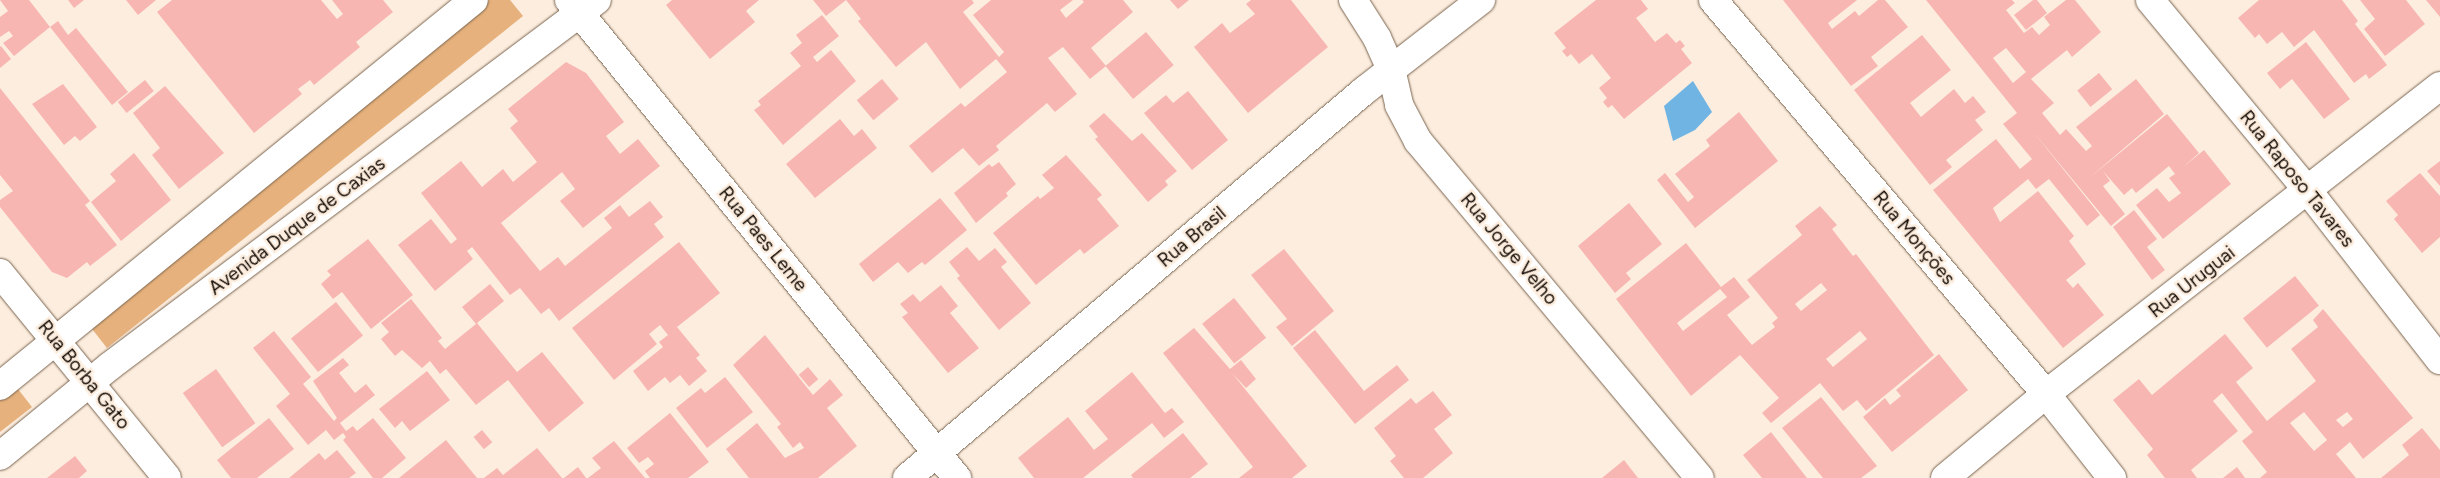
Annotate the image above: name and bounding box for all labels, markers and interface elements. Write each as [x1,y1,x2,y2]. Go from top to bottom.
street label: Rua Raposo Tavares [2235,106,2359,252]
street label: Avenida Duque de Caxias [204,152,390,300]
street label: Rua Paes Leme [714,182,812,296]
street label: Rua Monções [1868,187,1960,289]
street label: Rua Jorge Velho [1456,188,1562,310]
street label: Rua Brasil [1153,202,1231,272]
street label: Rua Uruguai [2144,241,2240,323]
street label: Rua Borba Gato [33,316,135,434]

